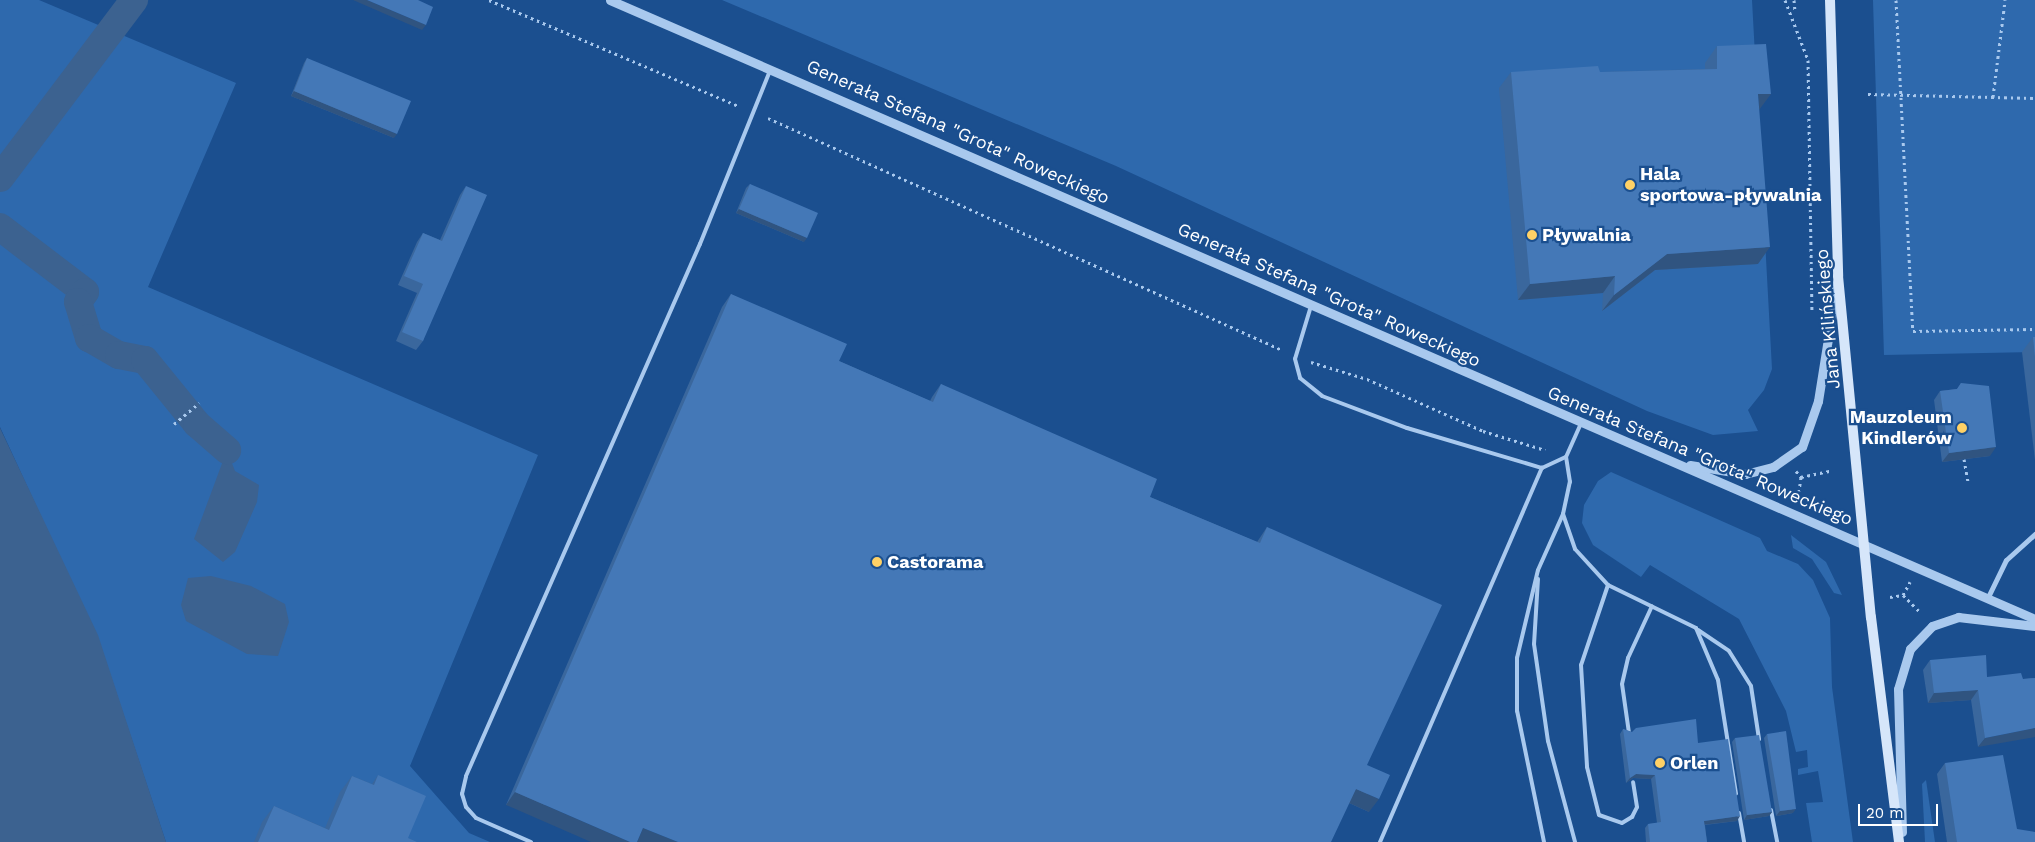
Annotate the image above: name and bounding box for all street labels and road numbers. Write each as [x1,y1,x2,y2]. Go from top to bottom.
street label: Generała Stefana "Grota" Roweckiego [803,55,1113,209]
street label: Generała Stefana "Grota" Roweckiego [1174,218,1484,372]
street label: Jana Kilińskiego [1811,248,1845,390]
street label: Generała Stefana "Grota" Roweckiego [1544,382,1856,530]

